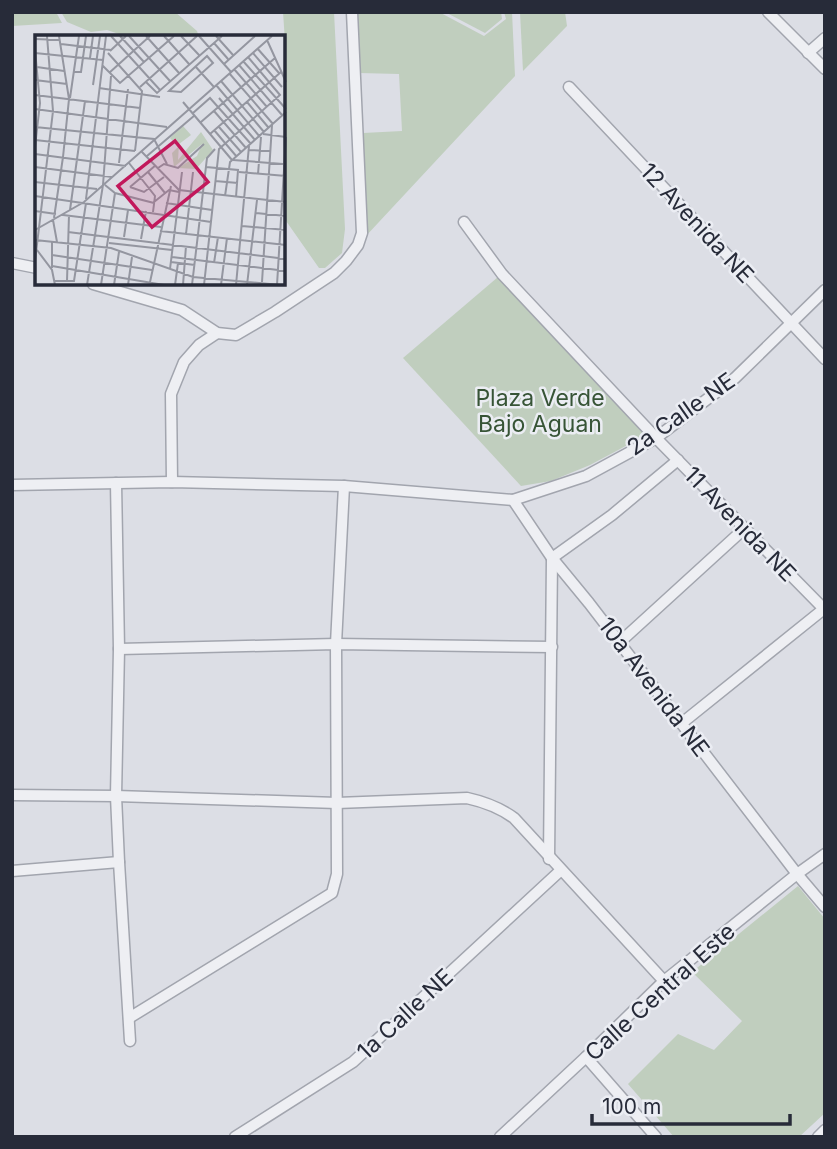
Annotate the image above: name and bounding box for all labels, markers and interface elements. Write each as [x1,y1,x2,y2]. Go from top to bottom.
inset map [35,35,285,285]
street label: 12 Avenida NE [634,157,760,289]
street label: 2a Calle NE [622,367,740,461]
park label: Plaza Verde Bajo Aguan [475,384,605,438]
street label: 11 Avenida NE [678,461,802,587]
street label: 10a Avenida NE [592,612,716,762]
street label: Calle Central Este [579,917,741,1067]
street label: 1a Calle NE [351,963,459,1065]
scale bar [592,1082,790,1126]
text: 100 m [602,1094,661,1119]

